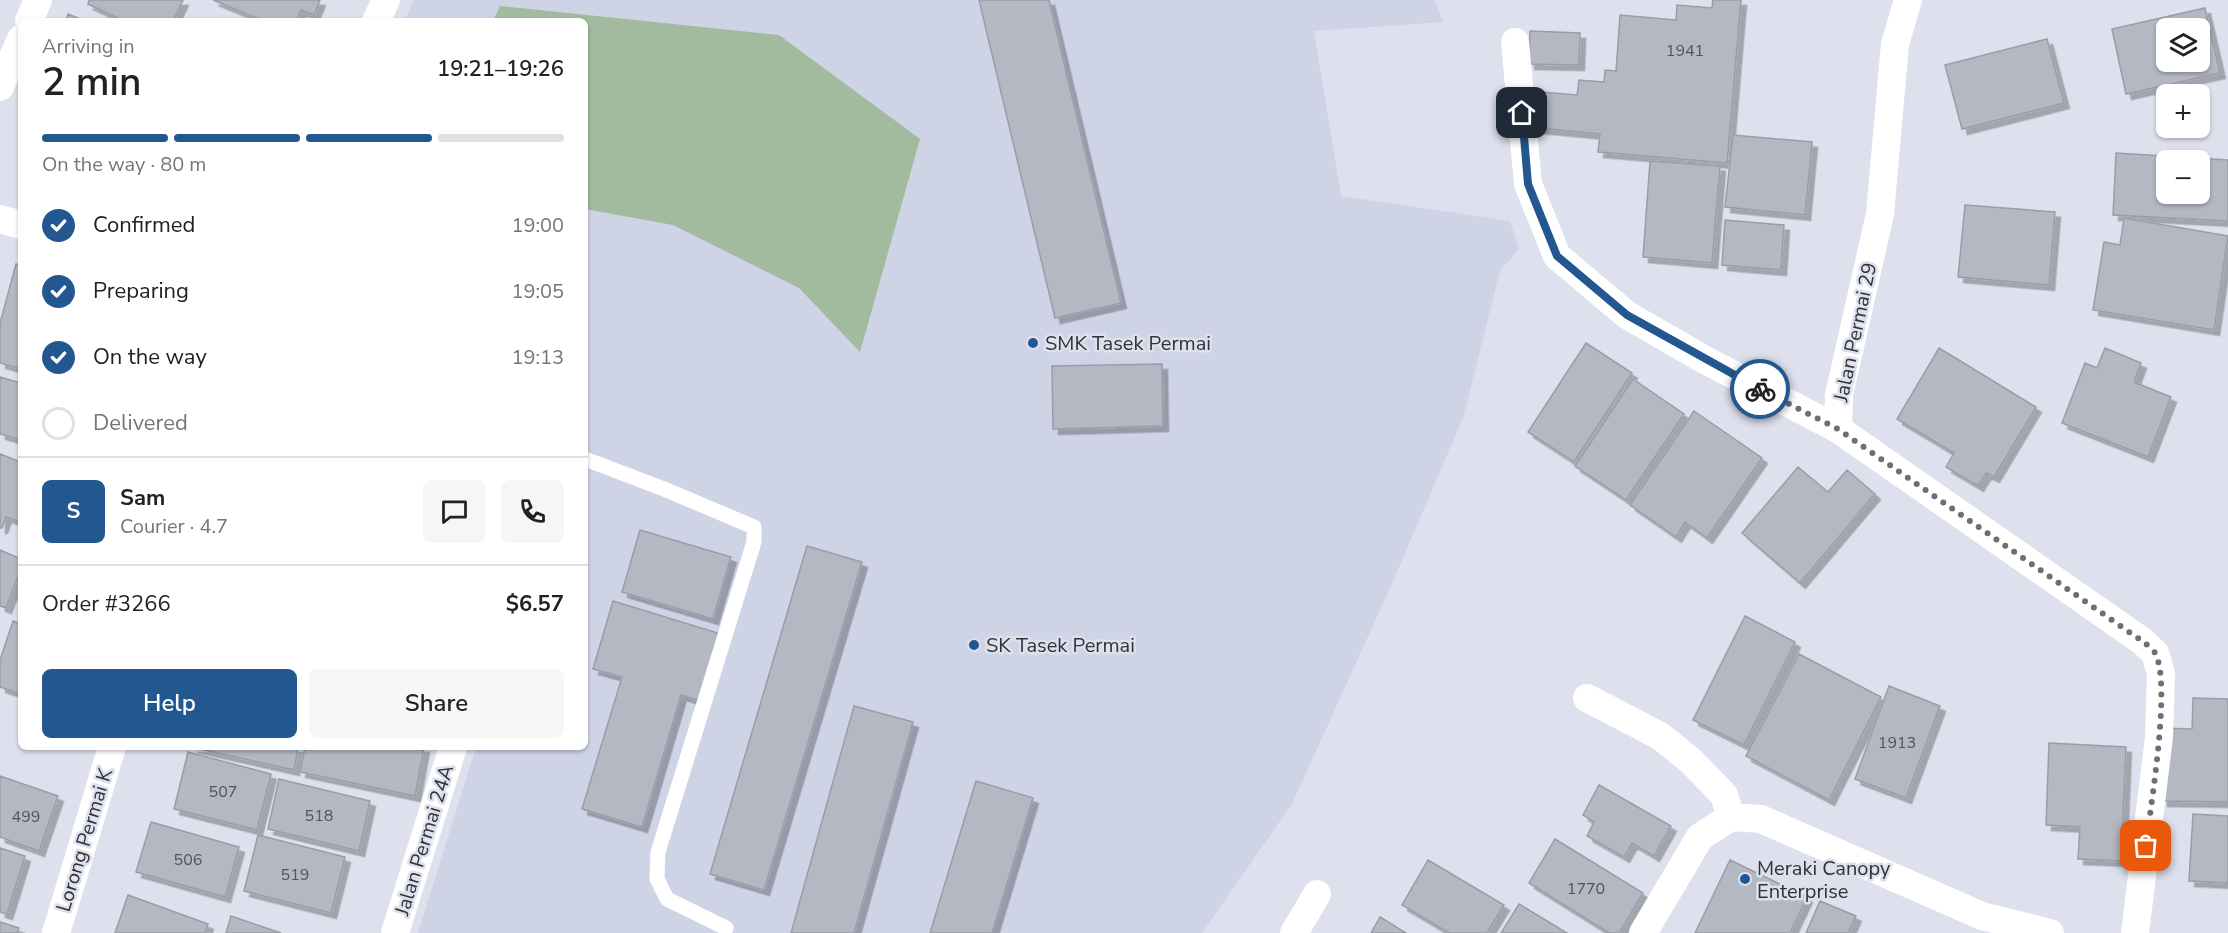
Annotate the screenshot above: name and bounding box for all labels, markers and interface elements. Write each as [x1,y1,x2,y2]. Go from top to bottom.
map controls [2156,18,2210,204]
button: layers [2156,18,2210,72]
text: Arriving in [42,33,135,60]
house number: 1941 [1666,40,1704,62]
text: 19:21–19:26 [437,54,564,84]
text: 2 min [42,56,141,109]
button: + [2156,84,2210,138]
pin [1496,87,1547,138]
icon: home [1505,96,1538,129]
button: − [2156,150,2210,204]
text: On the way · 80 m [42,151,206,178]
icon: check [42,209,75,242]
text: Confirmed [93,210,195,240]
text: 19:00 [511,212,564,239]
street label: Jalan Permai 29 [1827,260,1883,405]
icon: check [42,275,75,308]
text: Preparing [93,276,189,306]
text: 19:05 [511,278,564,305]
place label: SMK Tasek Permai [1045,330,1211,357]
marker: SMK Tasek Permai [1026,336,1040,350]
icon: check [42,341,75,374]
text: On the way [93,342,207,372]
text: 19:13 [511,344,564,371]
courier [1730,359,1790,419]
icon: bike [1744,373,1777,406]
text: Delivered [93,408,188,438]
button: chat [423,480,486,543]
button: phone [501,480,564,543]
text: Sam [120,483,165,513]
text: S [67,496,80,526]
text: Courier · 4.7 [120,513,228,540]
text: Order #3266 [42,589,171,619]
text: $6.57 [506,589,564,619]
place label: SK Tasek Permai [986,632,1135,659]
marker: SK Tasek Permai [967,638,981,652]
button: Help [42,669,297,738]
button: Share [309,669,564,738]
house number: 1913 [1878,732,1916,754]
street label: Jalan Permai 24A [388,761,460,920]
street label: Lorong Permai K [50,765,119,915]
house number: 507 [209,781,237,803]
house number: 518 [305,805,333,827]
house number: 499 [12,806,40,828]
pin [2120,820,2171,871]
icon: bag [2129,829,2162,862]
house number: 506 [174,849,202,871]
place label: Meraki Canopy Enterprise [1757,855,1891,905]
house number: 519 [281,864,309,886]
marker: Meraki Canopy Enterprise [1738,872,1752,886]
house number: 1770 [1567,878,1605,900]

